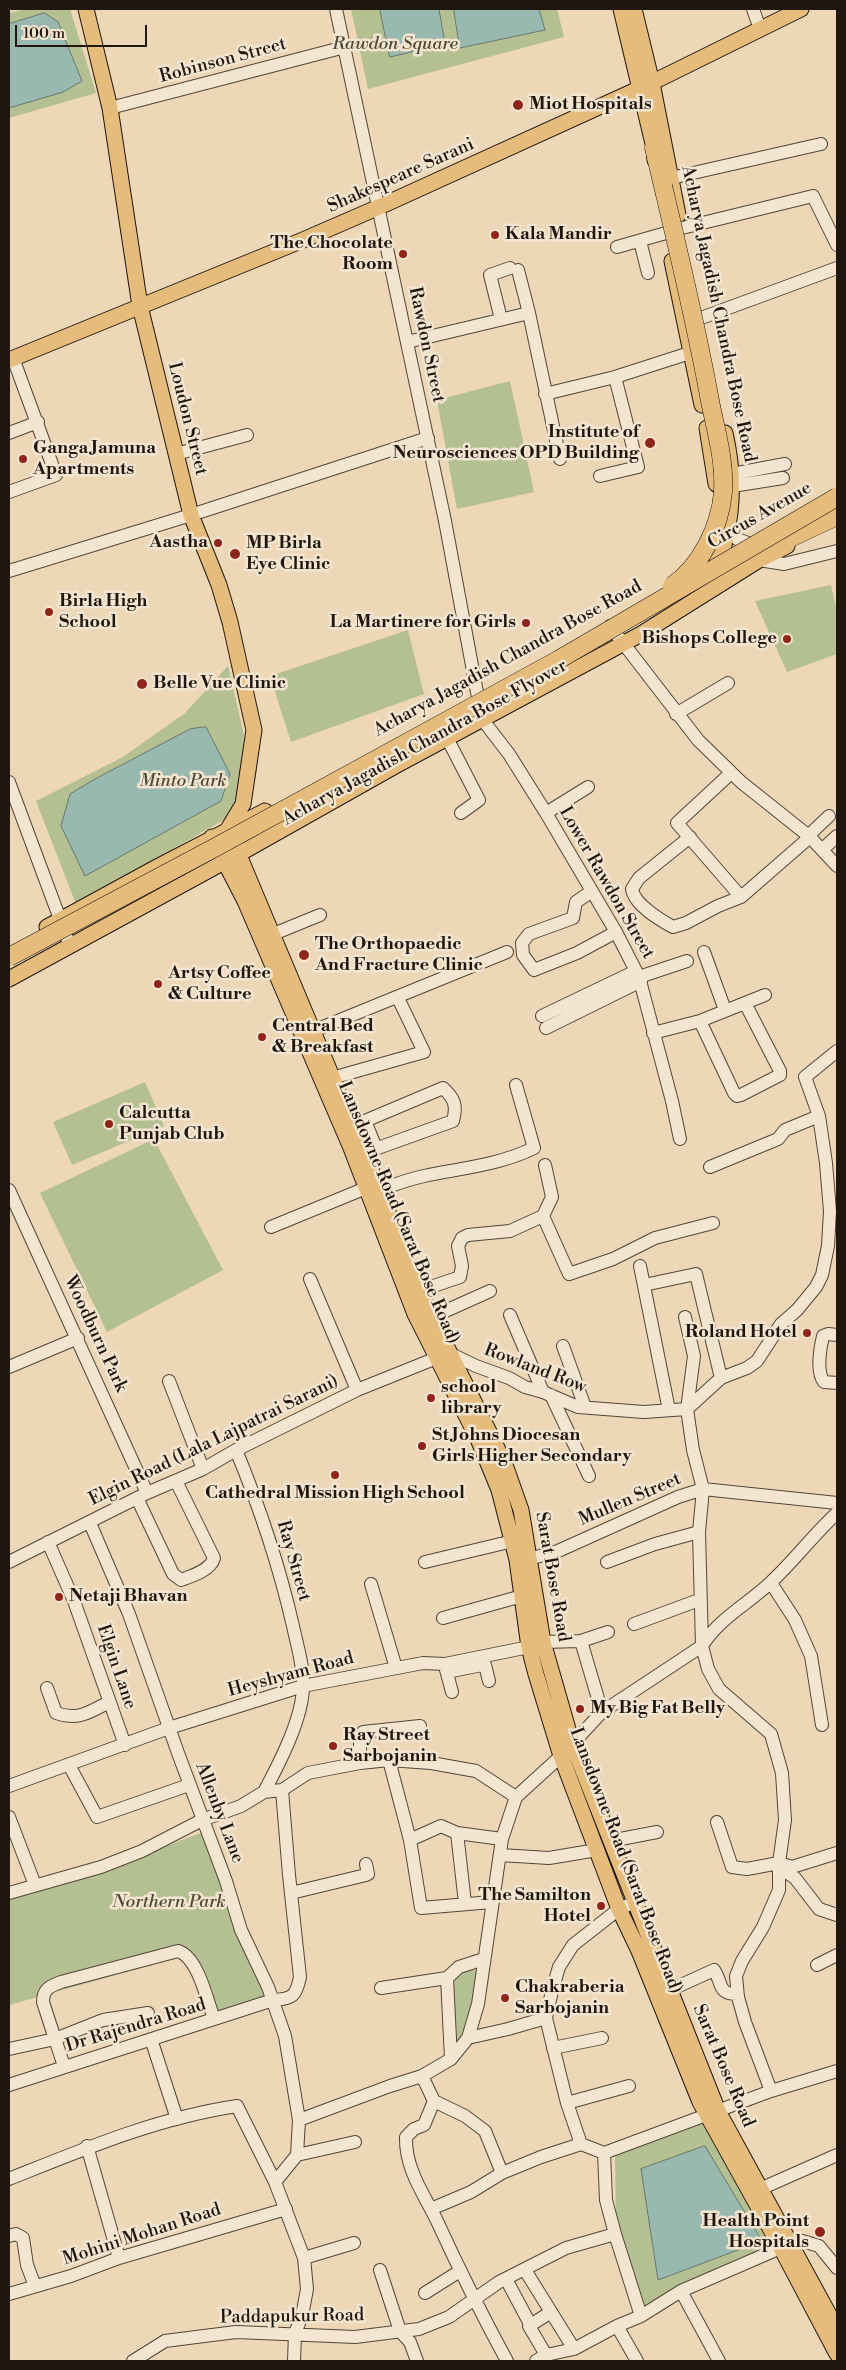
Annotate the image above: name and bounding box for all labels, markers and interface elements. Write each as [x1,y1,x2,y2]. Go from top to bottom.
scale bar [18,15,150,47]
text: 100 m [23,24,65,43]
street label: Robinson Street [157,34,289,88]
park label: Rawdon Square [332,34,458,56]
place label: Miot Hospitals [529,94,652,116]
marker: Miot Hospitals [511,98,525,112]
street label: Shakespeare Sarani [324,134,478,218]
street label: Acharya Jagadish Chandra Bose Road [676,164,760,464]
place label: Kala Mandir [505,224,612,246]
marker: Kala Mandir [489,229,501,241]
place label: The Chocolate Room [270,233,393,276]
marker: The Chocolate Room [397,248,409,260]
street label: Rawdon Street [403,285,449,405]
street label: Loudon Street [162,360,212,478]
place label: Institute of Neurosciences OPD Building [392,422,639,464]
marker: Institute of Neurosciences OPD Building [643,436,657,450]
place label: Ganga Jamuna Apartments [33,438,156,480]
marker: Ganga Jamuna Apartments [17,453,29,465]
street label: Circus Avenue [704,478,816,554]
place label: Aastha [149,532,208,554]
place label: MP Birla Eye Clinic [246,533,330,576]
marker: Aastha [212,537,224,549]
marker: MP Birla Eye Clinic [228,547,242,561]
street label: Acharya Jagadish Chandra Bose Road [370,576,646,742]
place label: Birla High School [59,591,147,634]
marker: Birla High School [43,606,55,618]
place label: La Martinere for Girls [330,612,516,634]
marker: La Martinere for Girls [520,617,532,629]
place label: Bishops College [641,628,777,650]
marker: Bishops College [781,633,793,645]
street label: Acharya Jagadish Chandra Bose Flyover [279,655,571,831]
place label: Belle Vue Clinic [153,673,286,695]
marker: Belle Vue Clinic [135,677,149,691]
park label: Minto Park [139,771,227,793]
street label: Lower Rawdon Street [554,803,658,963]
place label: The Orthopaedic And Fracture Clinic [315,934,483,976]
marker: The Orthopaedic And Fracture Clinic [297,948,311,962]
place label: Artsy Coffee & Culture [168,963,271,1006]
marker: Artsy Coffee & Culture [152,978,164,990]
place label: Central Bed & Breakfast [272,1016,374,1058]
marker: Central Bed & Breakfast [256,1031,268,1043]
street label: Lansdowne Road (Sarat Bose Road) [333,1078,463,1348]
place label: Calcutta Punjab Club [119,1103,225,1146]
marker: Calcutta Punjab Club [103,1118,115,1130]
street label: Woodburn Park [59,1272,131,1396]
place label: Roland Hotel [685,1322,797,1344]
marker: Roland Hotel [801,1327,813,1339]
street label: Rowland Row [481,1340,589,1398]
street label: Elgin Road (Lala Lajpatrai Sarani) [86,1371,342,1511]
place label: school library [441,1377,501,1420]
marker: school library [425,1392,437,1404]
place label: St Johns Diocesan Girls Higher Secondary [432,1425,632,1468]
marker: St Johns Diocesan Girls Higher Secondary [416,1440,428,1452]
marker: Cathedral Mission High School [329,1469,341,1481]
street label: Mullen Street [576,1469,684,1531]
place label: Cathedral Mission High School [205,1483,465,1505]
street label: Sarat Bose Road [530,1510,574,1644]
street label: Ray Street [271,1518,315,1604]
place label: Netaji Bhavan [69,1586,188,1608]
marker: Netaji Bhavan [53,1591,65,1603]
street label: Elgin Lane [91,1622,141,1712]
street label: Heyshyam Road [226,1648,356,1702]
place label: My Big Fat Belly [590,1698,725,1720]
marker: My Big Fat Belly [574,1703,586,1715]
place label: Ray Street Sarbojanin [343,1725,437,1768]
street label: Lansdowne Road (Sarat Bose Road) [564,1725,686,1997]
marker: Ray Street Sarbojanin [327,1740,339,1752]
street label: Allenby Lane [190,1760,248,1866]
place label: The Samilton Hotel [478,1885,591,1928]
park label: Northern Park [112,1892,226,1914]
marker: The Samilton Hotel [595,1900,607,1912]
place label: Chakraberia Sarbojanin [515,1977,624,2020]
marker: Chakraberia Sarbojanin [499,1992,511,2004]
street label: Dr Rajendra Road [63,1994,209,2058]
street label: Sarat Bose Road [687,2001,759,2131]
street label: Mohini Mohan Road [60,2199,224,2271]
place label: Health Point Hospitals [703,2211,809,2254]
marker: Health Point Hospitals [813,2225,827,2239]
street label: Paddapukur Road [220,2305,364,2329]

